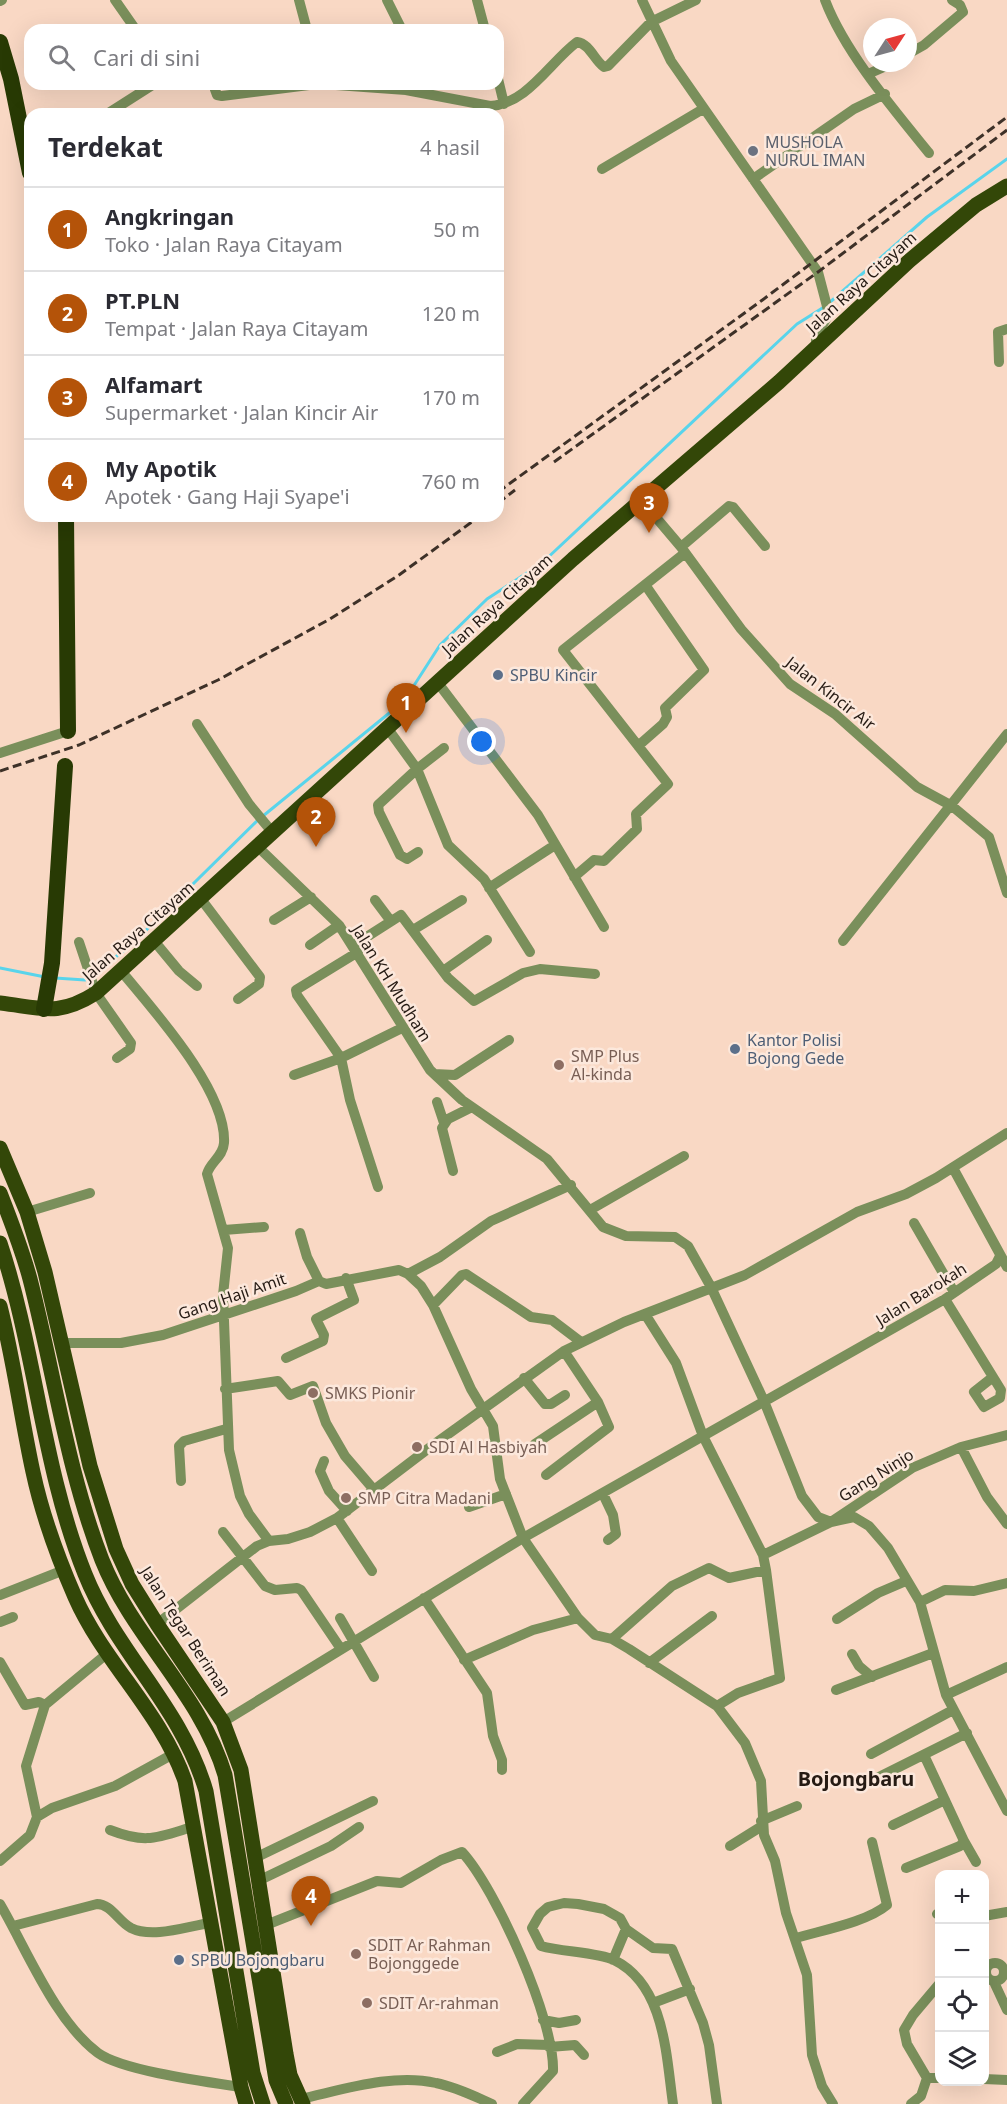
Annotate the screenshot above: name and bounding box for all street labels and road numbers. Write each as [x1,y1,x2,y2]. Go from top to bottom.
street label: Jalan Raya Citayam [799,226,921,339]
street label: Jalan Raya Citayam [435,548,557,661]
street label: Jalan Kincir Air [780,650,881,735]
street label: Jalan Raya Citayam [76,876,199,987]
street label: Jalan KH Mudham [346,918,437,1046]
street label: Jalan Barokah [870,1257,971,1332]
street label: Gang Haji Amit [175,1267,289,1325]
street label: Gang Ninjo [834,1443,918,1507]
street label: Jalan Tegar Beriman [135,1560,236,1700]

